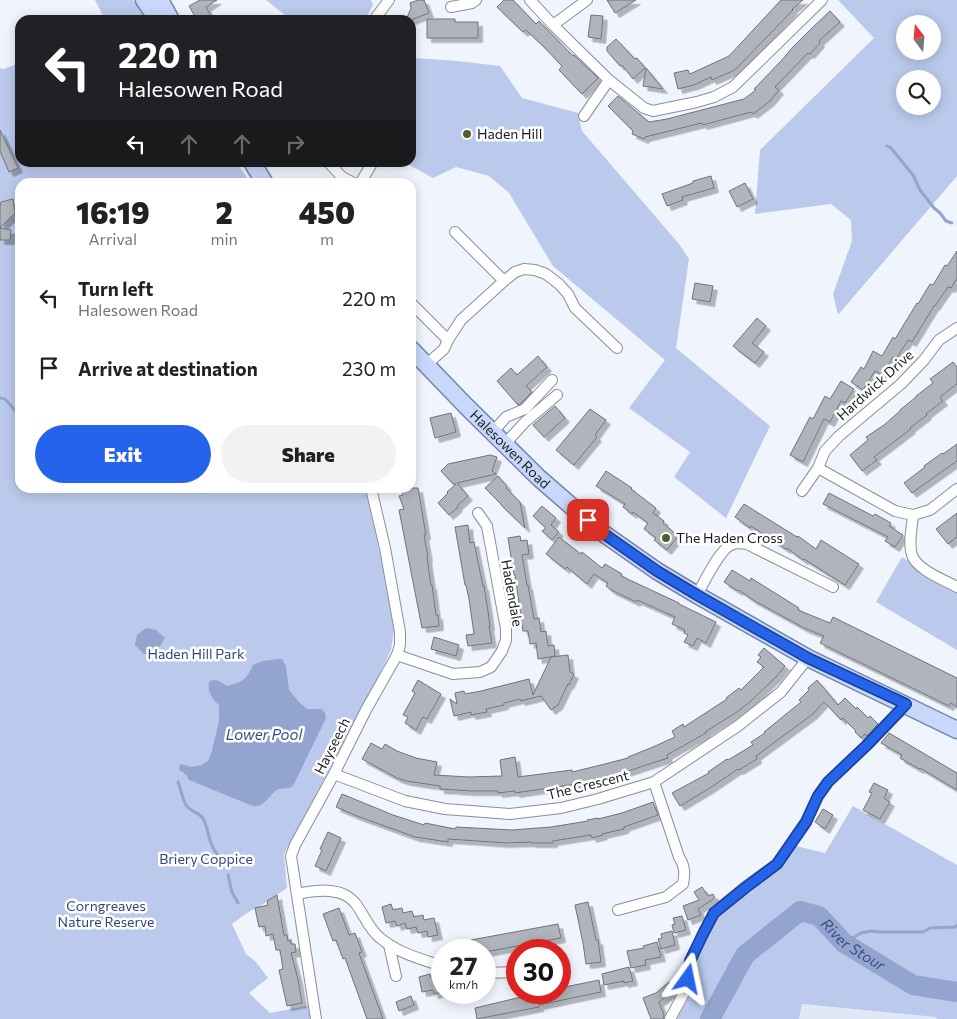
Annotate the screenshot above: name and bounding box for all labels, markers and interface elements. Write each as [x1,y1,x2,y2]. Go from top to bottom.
north arrow [896,15,941,60]
map controls [896,15,941,115]
text: 220 m [118,32,218,75]
icon: left [35,35,100,100]
button: search [896,70,941,115]
text: Halesowen Road [118,75,283,102]
place label: Haden Hill [477,125,542,142]
marker: Haden Hill [461,128,473,140]
icon: left [122,130,150,158]
icon: ahead [175,130,203,158]
icon: ahead [228,130,256,158]
icon: right [281,130,309,158]
text: 16:19 [76,193,150,230]
text: 2 [215,193,233,230]
text: 450 [299,193,355,230]
text: Arrival [89,229,137,248]
text: min [211,229,238,248]
text: m [320,229,334,248]
text: Turn left [78,277,153,300]
icon: left [35,284,63,312]
text: 220 m [342,287,396,310]
text: Halesowen Road [78,300,198,319]
street label: Hardwick Drive [833,346,916,423]
icon: arrive [35,354,63,382]
text: Arrive at destination [78,357,258,380]
text: 230 m [342,357,396,380]
street label: Halesowen Road [467,406,554,492]
button: Exit [35,425,211,483]
button: Share [221,425,396,483]
pin [567,499,609,541]
icon: arrive [574,506,602,534]
place label: The Haden Cross [676,529,783,546]
marker: The Haden Cross [660,532,672,544]
street label: Hadendale [498,558,527,628]
park label: Haden Hill Park [147,645,245,662]
street label: Hayseech [310,715,353,777]
water label: Lower Pool [226,725,304,743]
street label: The Crescent [545,766,631,803]
park label: Briery Coppice [159,850,253,867]
park label: Corngreaves Nature Reserve [58,897,154,930]
water label: River Stour [818,914,890,974]
speed limit sign: 30 [506,939,571,1004]
text: 27 [450,950,477,980]
position arrow [661,952,713,1004]
text: km/h [449,977,478,991]

